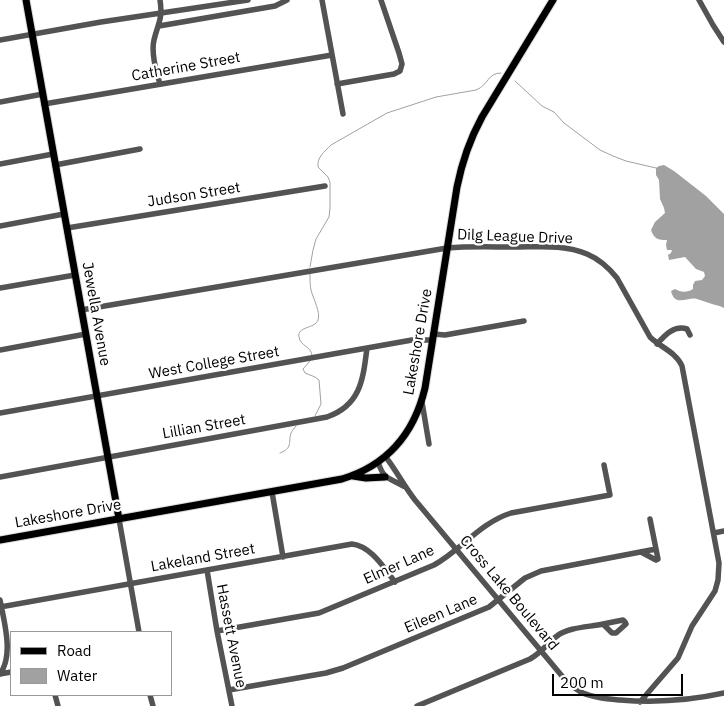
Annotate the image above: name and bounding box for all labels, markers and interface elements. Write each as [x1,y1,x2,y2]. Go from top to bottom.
street label: Catherine Street [130,49,242,85]
street label: Judson Street [146,179,242,211]
street label: Dilg League Drive [457,226,573,248]
street label: Jewella Avenue [78,261,114,367]
street label: Lakeshore Drive [400,287,436,397]
street label: West College Street [147,343,281,383]
street label: Lillian Street [161,411,247,443]
street label: Lakeshore Drive [13,496,123,532]
street label: Cross Lake Boulevard [456,532,562,654]
street label: Lakeland Street [150,540,256,576]
street label: Elmer Lane [361,541,437,589]
street label: Hassett Avenue [212,583,250,689]
street label: Eileen Lane [402,591,480,637]
legend [10,631,172,696]
text: Road [57,641,92,660]
scale bar [554,664,685,696]
text: Water [57,666,97,685]
text: 200 m [560,673,604,692]

